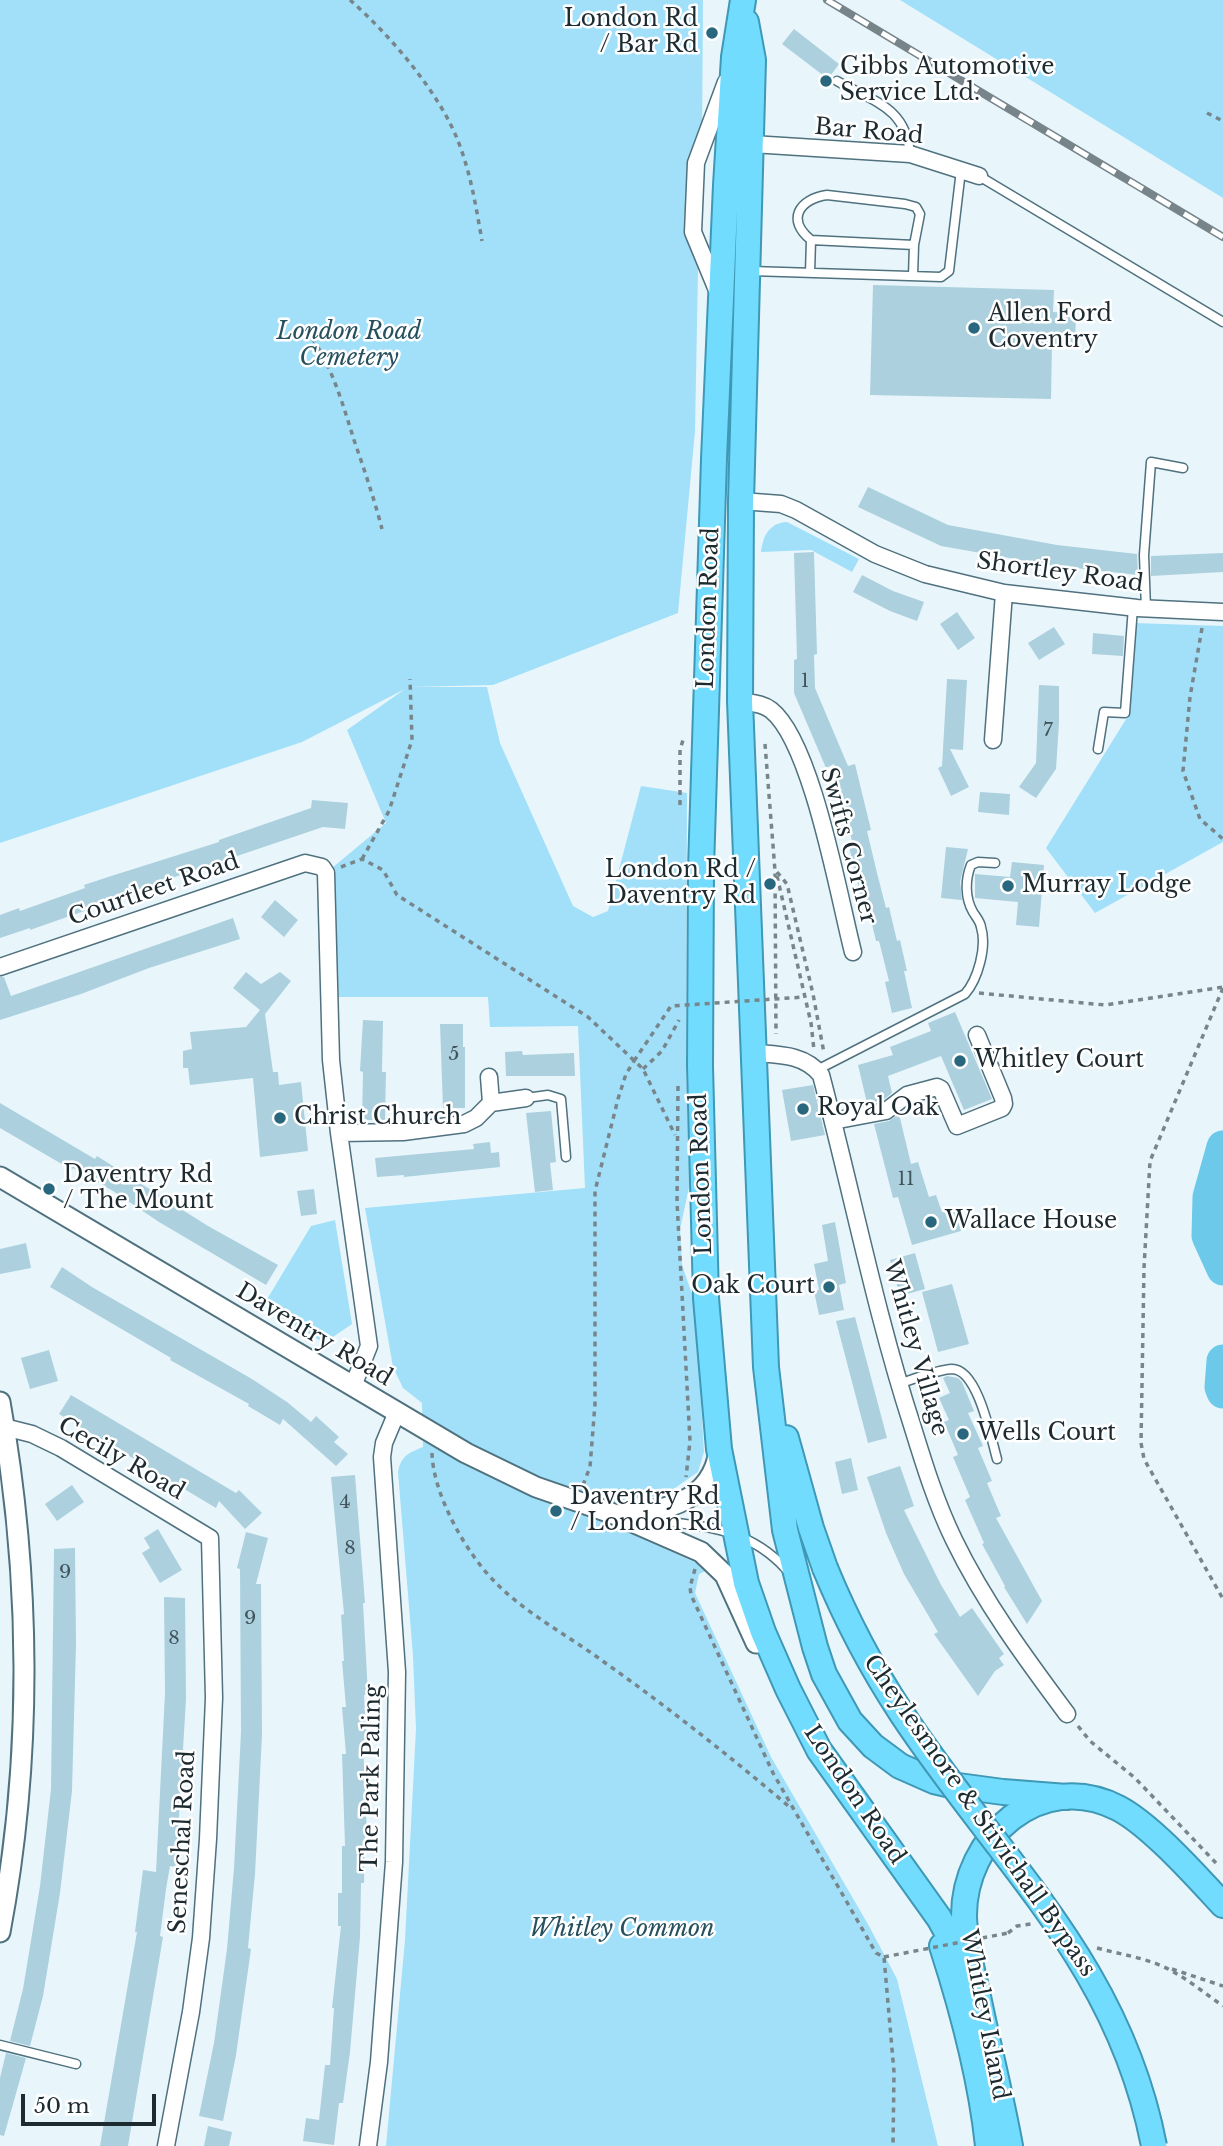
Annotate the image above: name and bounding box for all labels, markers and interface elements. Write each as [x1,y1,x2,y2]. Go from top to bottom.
place label: London Rd / Bar Rd [564,6,698,60]
marker: London Rd / Bar Rd [704,25,720,41]
place label: Gibbs Automotive Service Ltd. [840,54,1054,108]
marker: Gibbs Automotive Service Ltd. [818,73,834,89]
street label: Bar Road [813,113,925,151]
place label: Allen Ford Coventry [988,301,1112,355]
park label: London Road Cemetery [276,319,422,373]
marker: Allen Ford Coventry [966,320,982,336]
street label: London Road [692,527,726,689]
street label: Shortley Road [975,548,1145,598]
house number: 1 [801,671,809,693]
house number: 7 [1043,720,1053,742]
street label: Swifts Corner [814,764,882,928]
street label: Courtleet Road [65,848,243,932]
place label: London Rd / Daventry Rd [605,857,756,911]
place label: Murray Lodge [1022,872,1192,900]
marker: London Rd / Daventry Rd [762,876,778,892]
marker: Murray Lodge [1000,878,1016,894]
house number: 5 [449,1044,459,1066]
place label: Whitley Court [974,1047,1144,1075]
marker: Whitley Court [952,1053,968,1069]
street label: London Road [685,1093,719,1255]
place label: Royal Oak [817,1095,939,1123]
marker: Royal Oak [795,1101,811,1117]
place label: Christ Church [294,1104,461,1132]
marker: Christ Church [272,1110,288,1126]
place label: Daventry Rd / The Mount [63,1162,214,1216]
house number: 11 [898,1169,914,1191]
marker: Daventry Rd / The Mount [41,1181,57,1197]
place label: Wallace House [945,1208,1117,1236]
marker: Wallace House [923,1214,939,1230]
street label: Whitley Village [877,1257,953,1439]
place label: Oak Court [691,1273,815,1301]
street label: Daventry Road [231,1278,397,1392]
marker: Oak Court [821,1279,837,1295]
street label: Cecily Road [53,1412,189,1506]
place label: Wells Court [977,1420,1116,1448]
marker: Wells Court [955,1426,971,1442]
place label: Daventry Rd / London Rd [570,1484,721,1538]
house number: 4 [339,1492,351,1514]
marker: Daventry Rd / London Rd [548,1503,564,1519]
house number: 8 [344,1538,356,1560]
house number: 9 [59,1562,71,1584]
house number: 9 [244,1608,256,1630]
house number: 8 [168,1628,180,1650]
street label: Cheylesmore & Stivichall Bypass [857,1650,1101,1982]
street label: The Park Paling [357,1684,387,1872]
street label: London Road [797,1720,911,1870]
street label: Seneschal Road [164,1750,202,1934]
park label: Whitley Common [529,1916,715,1944]
street label: Whitley Island [954,1927,1014,2103]
scale bar [24,2080,159,2124]
text: 50 m [34,2093,89,2119]

